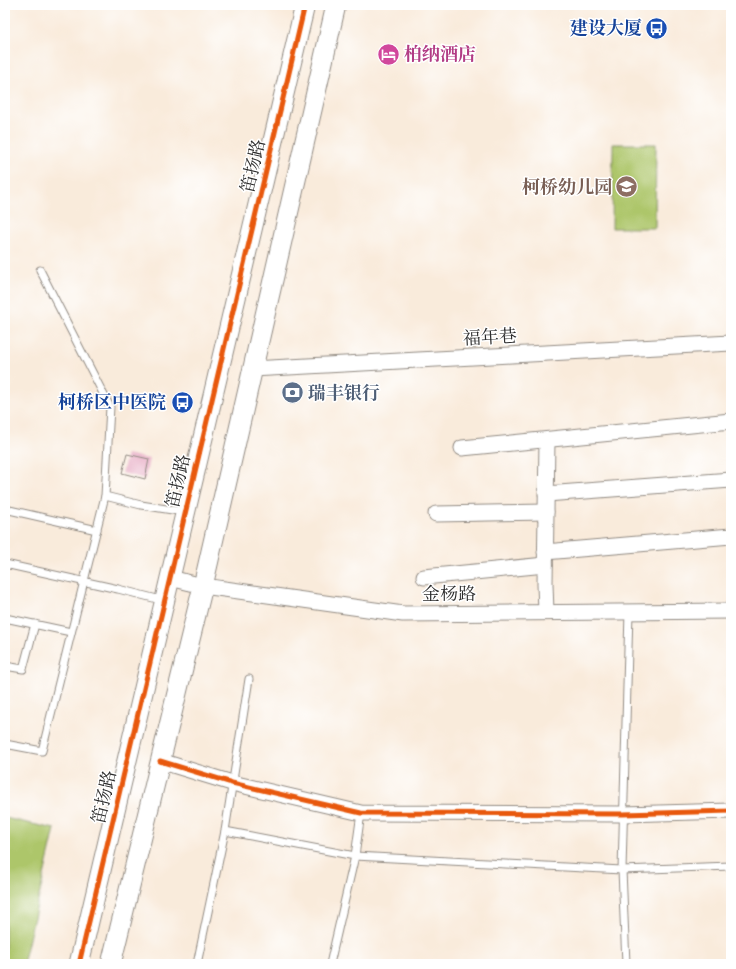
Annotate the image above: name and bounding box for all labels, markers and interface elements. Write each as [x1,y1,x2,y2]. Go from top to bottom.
bus stop icon: 建设大厦 [644,15,670,41]
place label: 建设大厦 [570,16,642,39]
hotel icon: 柏纳酒店 [375,41,401,67]
place label: 柏纳酒店 [404,42,476,65]
street label: 笛扬路 [235,137,270,195]
school or university icon: 柯桥幼儿园 [614,174,640,200]
place label: 柯桥幼儿园 [522,175,612,198]
street label: 福年巷 [462,324,518,349]
bank icon: 瑞丰银行 [280,380,306,406]
place label: 瑞丰银行 [308,381,380,404]
bus stop icon: 柯桥区中医院 [169,389,195,415]
place label: 柯桥区中医院 [58,390,166,413]
street label: 笛扬路 [160,452,195,510]
street label: 金杨路 [422,582,476,605]
street label: 笛扬路 [86,768,121,826]

